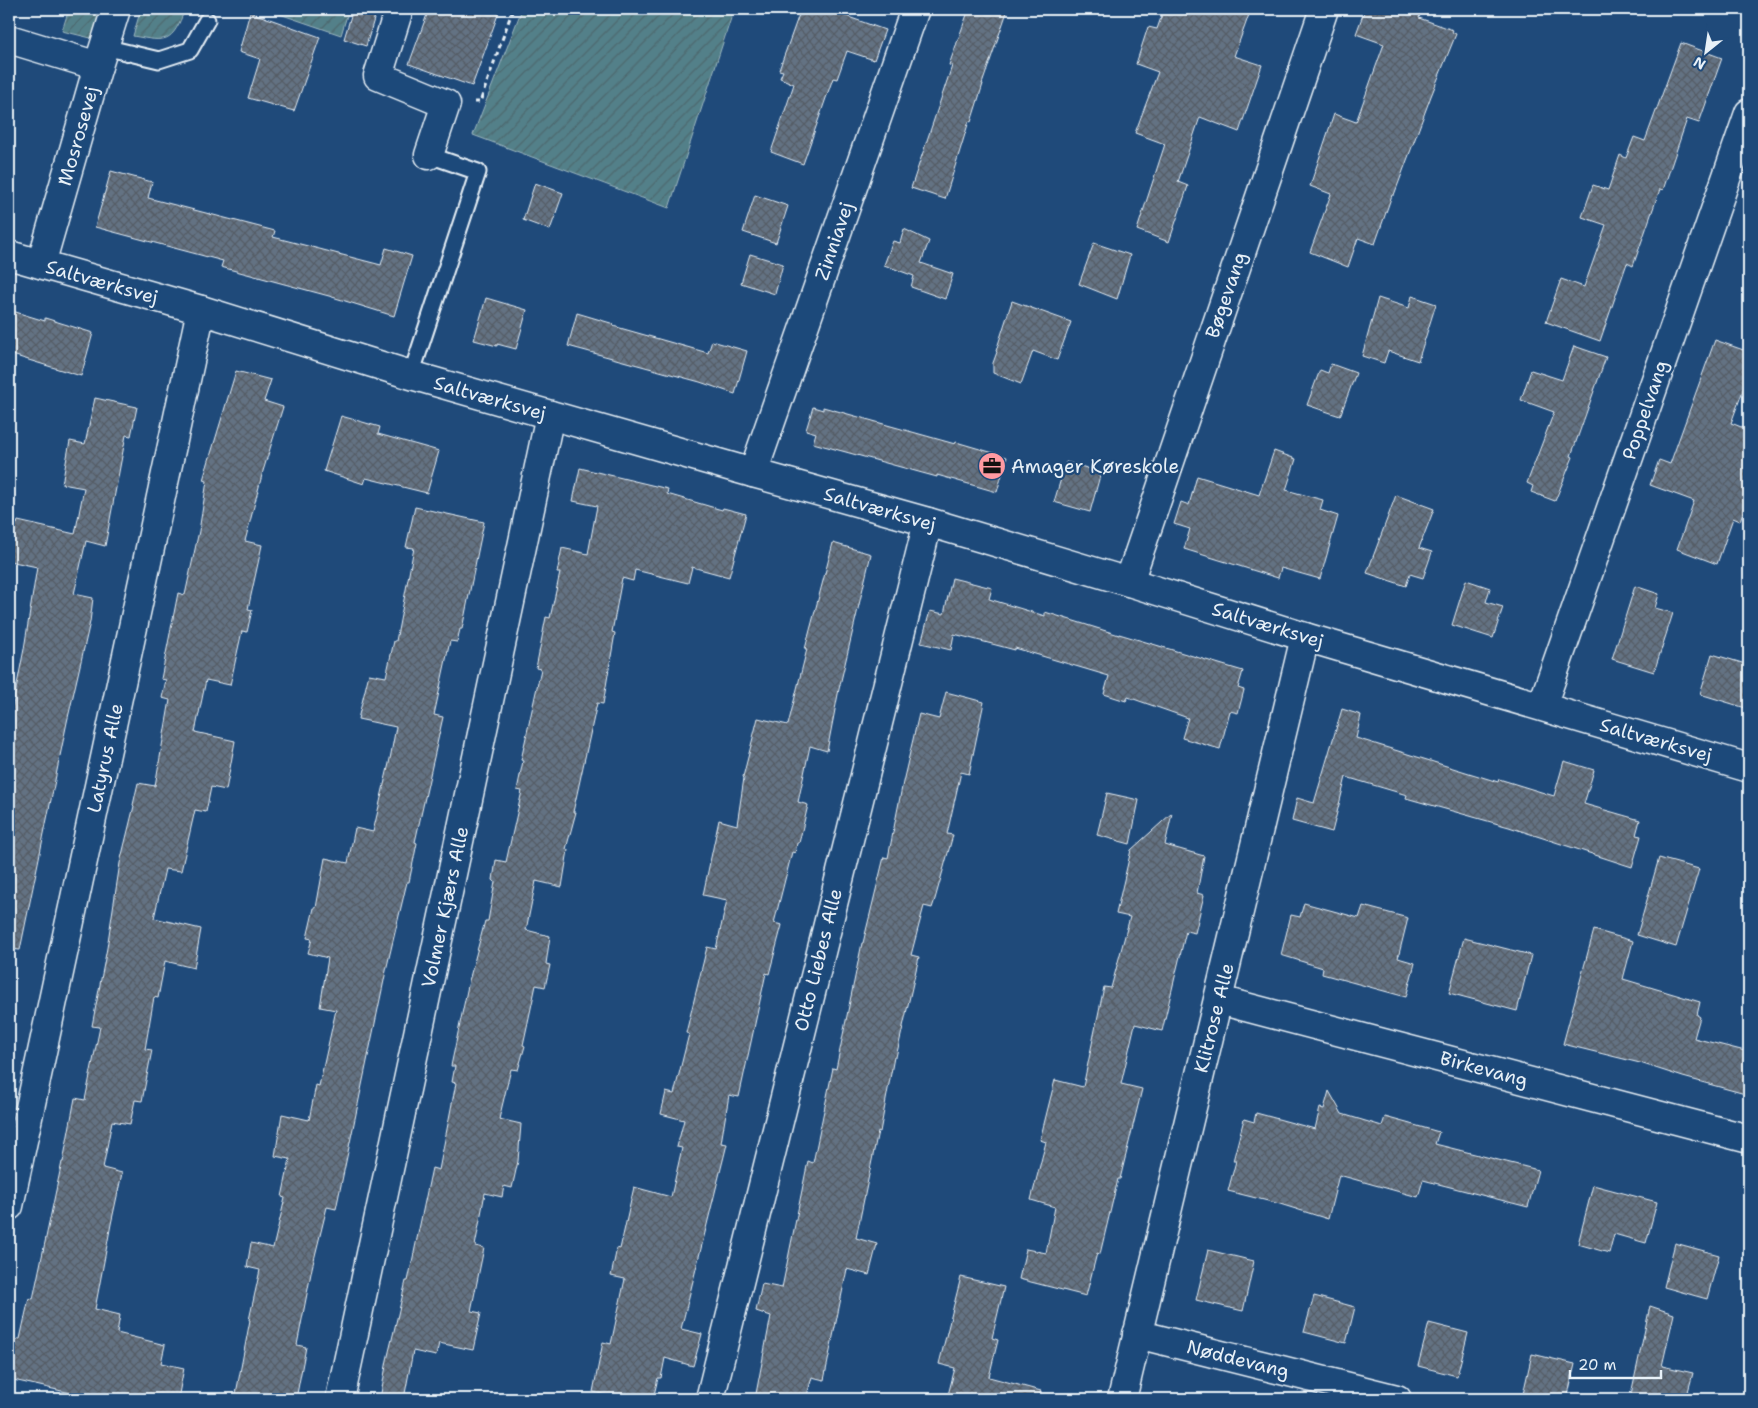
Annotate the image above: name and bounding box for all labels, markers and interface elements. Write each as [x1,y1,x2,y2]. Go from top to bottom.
north arrow [1680,28,1730,78]
text: N [1690,53,1709,74]
street label: Mosrosevej [52,83,104,189]
street label: Zinniavej [809,199,859,283]
street label: Bøgevang [1200,249,1252,341]
street label: Saltværksvej [43,254,161,310]
street label: Poppelvang [1616,357,1674,463]
street label: Saltværksvej [431,370,549,426]
office icon: Amager Køreskole [977,451,1007,481]
place label: Amager Køreskole [1011,454,1179,479]
street label: Saltværksvej [821,481,939,537]
street label: Saltværksvej [1209,596,1327,654]
street label: Latyrus Alle [81,701,129,815]
street label: Saltværksvej [1597,712,1715,768]
street label: Volmer Kjærs Alle [416,824,474,990]
street label: Otto Liebes Alle [788,886,848,1034]
street label: Klitrose Alle [1188,961,1240,1075]
street label: Birkevang [1437,1045,1531,1093]
street label: Nøddevang [1184,1334,1292,1384]
scale bar [1570,1348,1662,1380]
text: 20 m [1578,1355,1617,1375]

